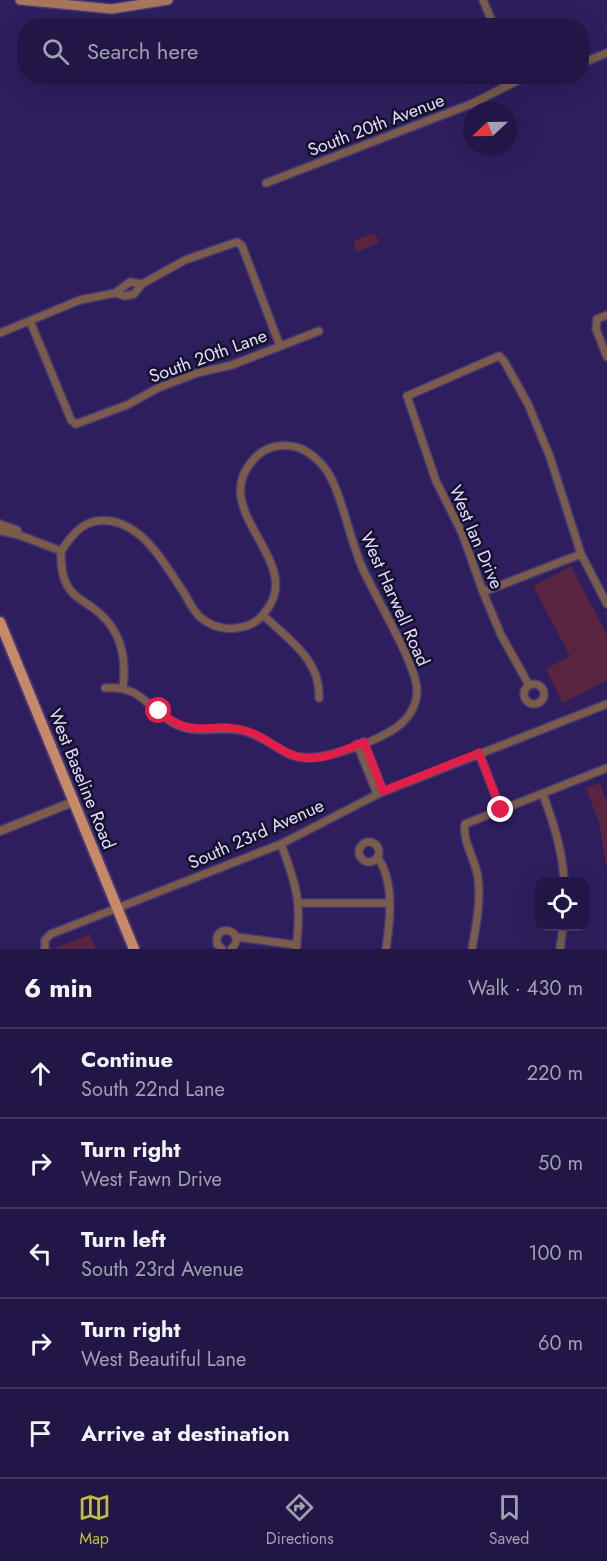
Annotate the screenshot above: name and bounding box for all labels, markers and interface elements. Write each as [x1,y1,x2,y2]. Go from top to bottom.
search box [18,18,589,84]
icon: search [39,35,72,68]
text: Search here [87,35,198,67]
street label: South 20th Avenue [304,87,448,163]
north arrow [463,102,517,156]
street label: South 20th Lane [145,323,271,389]
street label: West Ian Drive [442,481,510,593]
street label: West Harwell Road [354,528,436,670]
route start [145,697,171,723]
street label: West Baseline Road [42,705,122,853]
street label: South 23rd Avenue [184,792,328,876]
route end [487,796,513,822]
map controls [535,877,589,931]
button: locate [535,877,589,931]
text: 6 min [24,969,93,1007]
text: Walk · 430 m [468,974,583,1003]
text: Continue [81,1043,173,1075]
icon: ahead [24,1057,57,1090]
text: 220 m [527,1059,583,1088]
text: South 22nd Lane [81,1075,225,1104]
text: Turn right [81,1133,181,1165]
icon: right [24,1147,57,1180]
text: 50 m [538,1149,583,1178]
text: West Fawn Drive [81,1165,222,1194]
text: Turn left [81,1223,166,1255]
icon: left [24,1237,57,1270]
text: 100 m [528,1239,583,1268]
text: South 23rd Avenue [81,1255,244,1284]
text: Turn right [81,1313,181,1345]
icon: right [24,1327,57,1360]
text: 60 m [538,1329,583,1358]
text: West Beautiful Lane [81,1345,246,1374]
icon: arrive [24,1417,57,1450]
text: Arrive at destination [81,1417,290,1449]
tab: Map [78,1491,111,1550]
tab: Directions [266,1491,334,1550]
tab: Saved [489,1491,529,1550]

